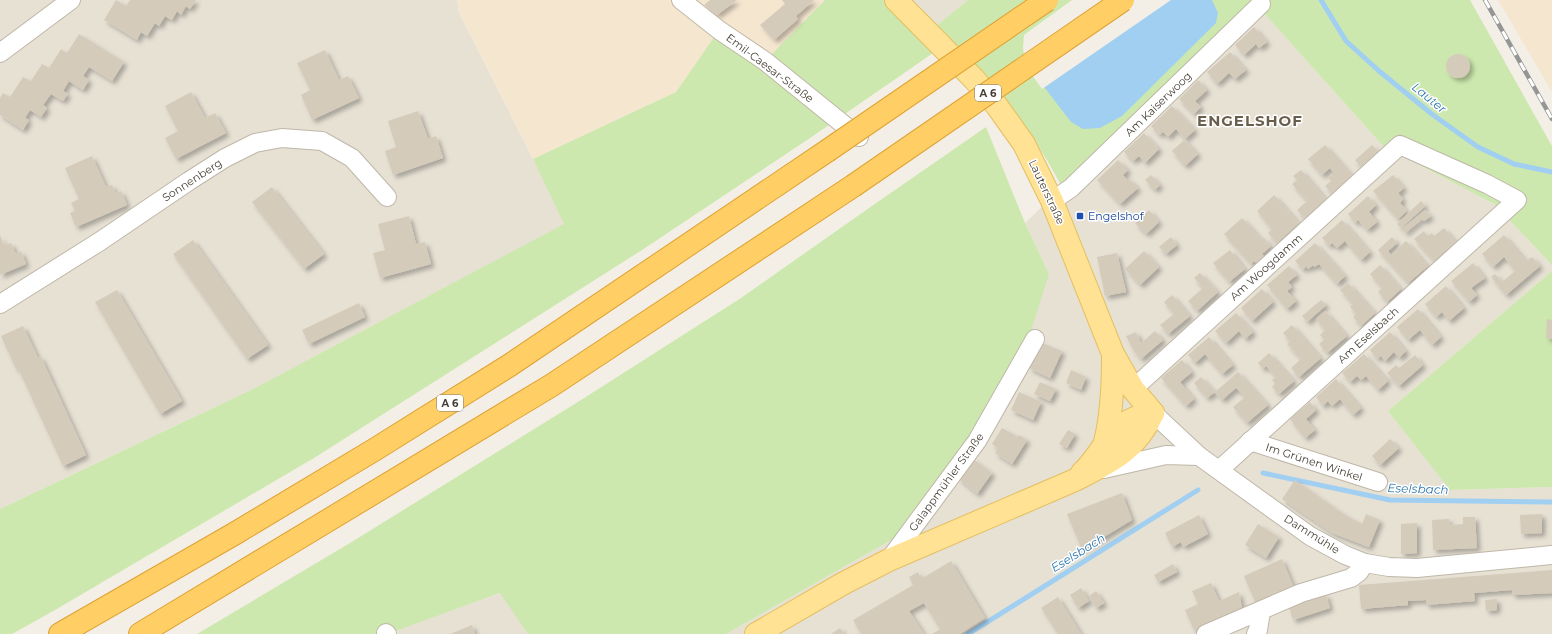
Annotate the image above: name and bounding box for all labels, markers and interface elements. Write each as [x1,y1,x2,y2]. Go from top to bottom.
street label: Emil-Caesar-Straße [723,31,817,106]
street label: Am Kaiserwoog [1122,69,1194,139]
water label: Lauter [1409,79,1450,116]
road number: A 6 [975,85,1001,101]
district label: ENGELSHOF [1197,111,1303,130]
street label: Sonnenberg [159,155,225,205]
street label: Lauterstraße [1026,157,1068,227]
place label: Engelshof [1088,209,1145,223]
marker: Engelshof [1075,211,1085,221]
street label: Am Woogdamm [1227,231,1305,303]
street label: Am Eselsbach [1335,304,1401,366]
road number: A 6 [437,395,463,411]
street label: Galappmühler Straße [906,430,987,534]
street label: Im Grünen Winkel [1264,440,1364,484]
water label: Eselsbach [1387,480,1449,497]
street label: Dammühle [1281,511,1343,557]
water label: Eselsbach [1048,530,1108,575]

